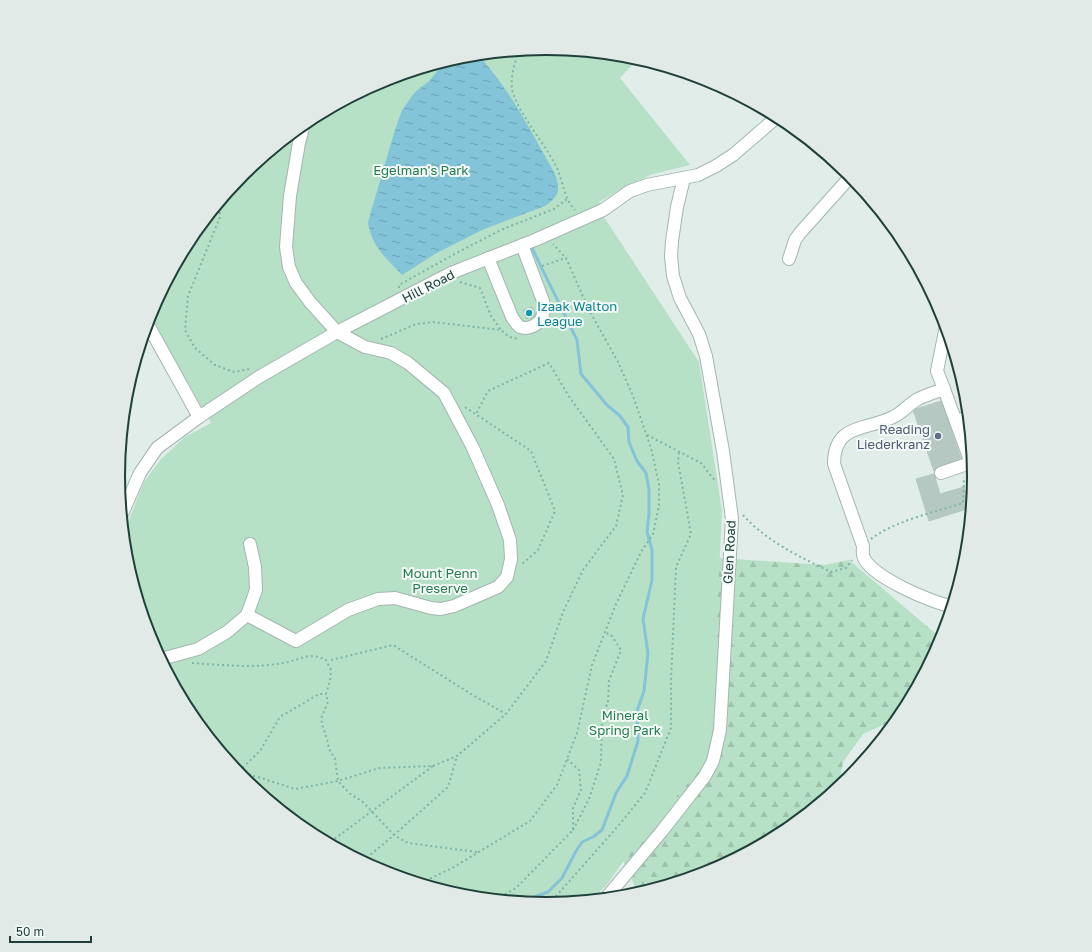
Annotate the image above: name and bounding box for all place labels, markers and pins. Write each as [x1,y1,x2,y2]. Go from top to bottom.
place label: Izaak Walton League [537,298,617,329]
marker: Izaak Walton League [524,308,534,318]
place label: Reading Liederkranz [857,421,930,452]
marker: Reading Liederkranz [933,431,943,441]

